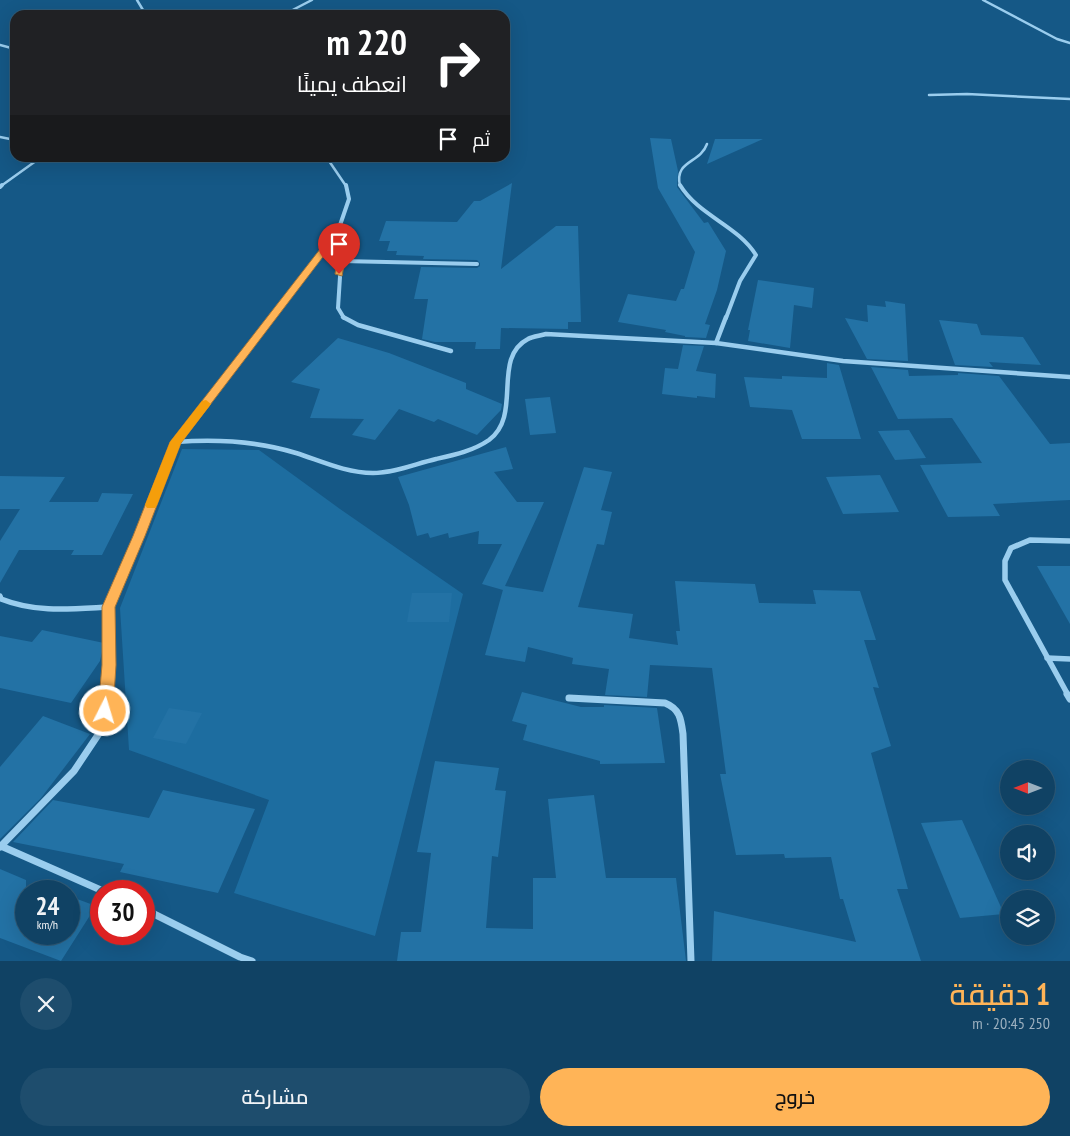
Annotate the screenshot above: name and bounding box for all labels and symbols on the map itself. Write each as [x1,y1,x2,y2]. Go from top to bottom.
pin [318,223,360,274]
position arrow [78,684,130,736]
north arrow [1000,760,1055,815]
speed limit sign: 30 [90,880,155,945]

